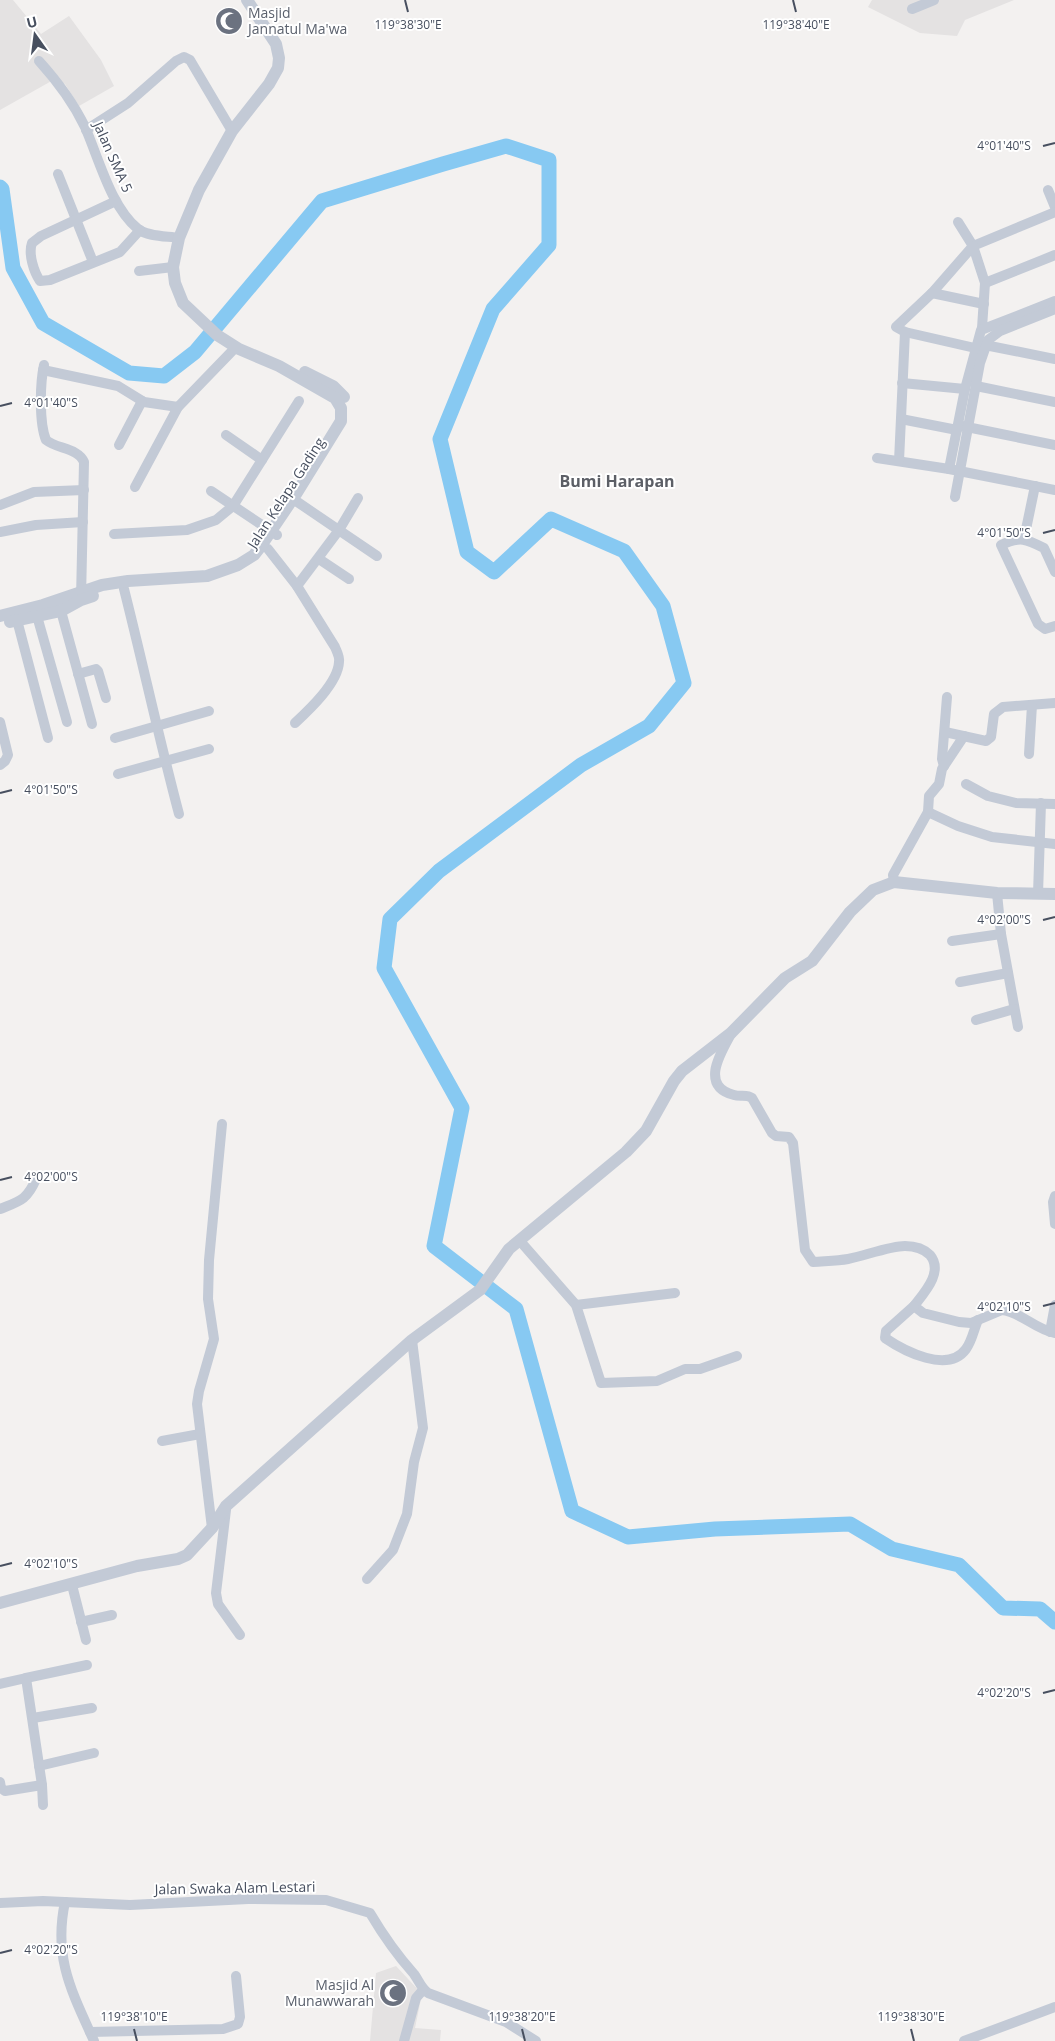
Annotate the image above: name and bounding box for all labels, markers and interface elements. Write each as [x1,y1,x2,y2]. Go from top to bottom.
place label: Masjid Jannatul Ma'wa [246,3,347,38]
mosque icon: Masjid Jannatul Ma'wa [214,6,244,36]
north arrow [10,10,60,60]
text: U [24,11,39,32]
text: 119°38'30"E [374,16,442,33]
text: 119°38'40"E [762,16,830,33]
street label: Jalan SMA 5 [89,116,138,195]
text: 4°01'40"S [977,137,1031,154]
text: 4°01'40"S [24,394,78,411]
street label: Jalan Kelapa Gading [241,433,329,554]
district label: Bumi Harapan [559,470,675,492]
text: 4°01'50"S [977,524,1031,541]
text: 4°01'50"S [24,781,78,798]
text: 4°02'00"S [977,911,1031,928]
text: 4°02'00"S [24,1168,78,1185]
text: 4°02'10"S [977,1298,1031,1315]
text: 4°02'10"S [24,1555,78,1572]
text: 4°02'20"S [977,1684,1031,1701]
street label: Jalan Swaka Alam Lestari [152,1877,316,1898]
text: 4°02'20"S [24,1941,78,1958]
place label: Masjid Al Munawwarah [285,1975,374,2010]
mosque icon: Masjid Al Munawwarah [378,1978,408,2008]
text: 119°38'10"E [100,2008,168,2025]
text: 119°38'20"E [488,2008,556,2025]
text: 119°38'30"E [877,2008,945,2025]

